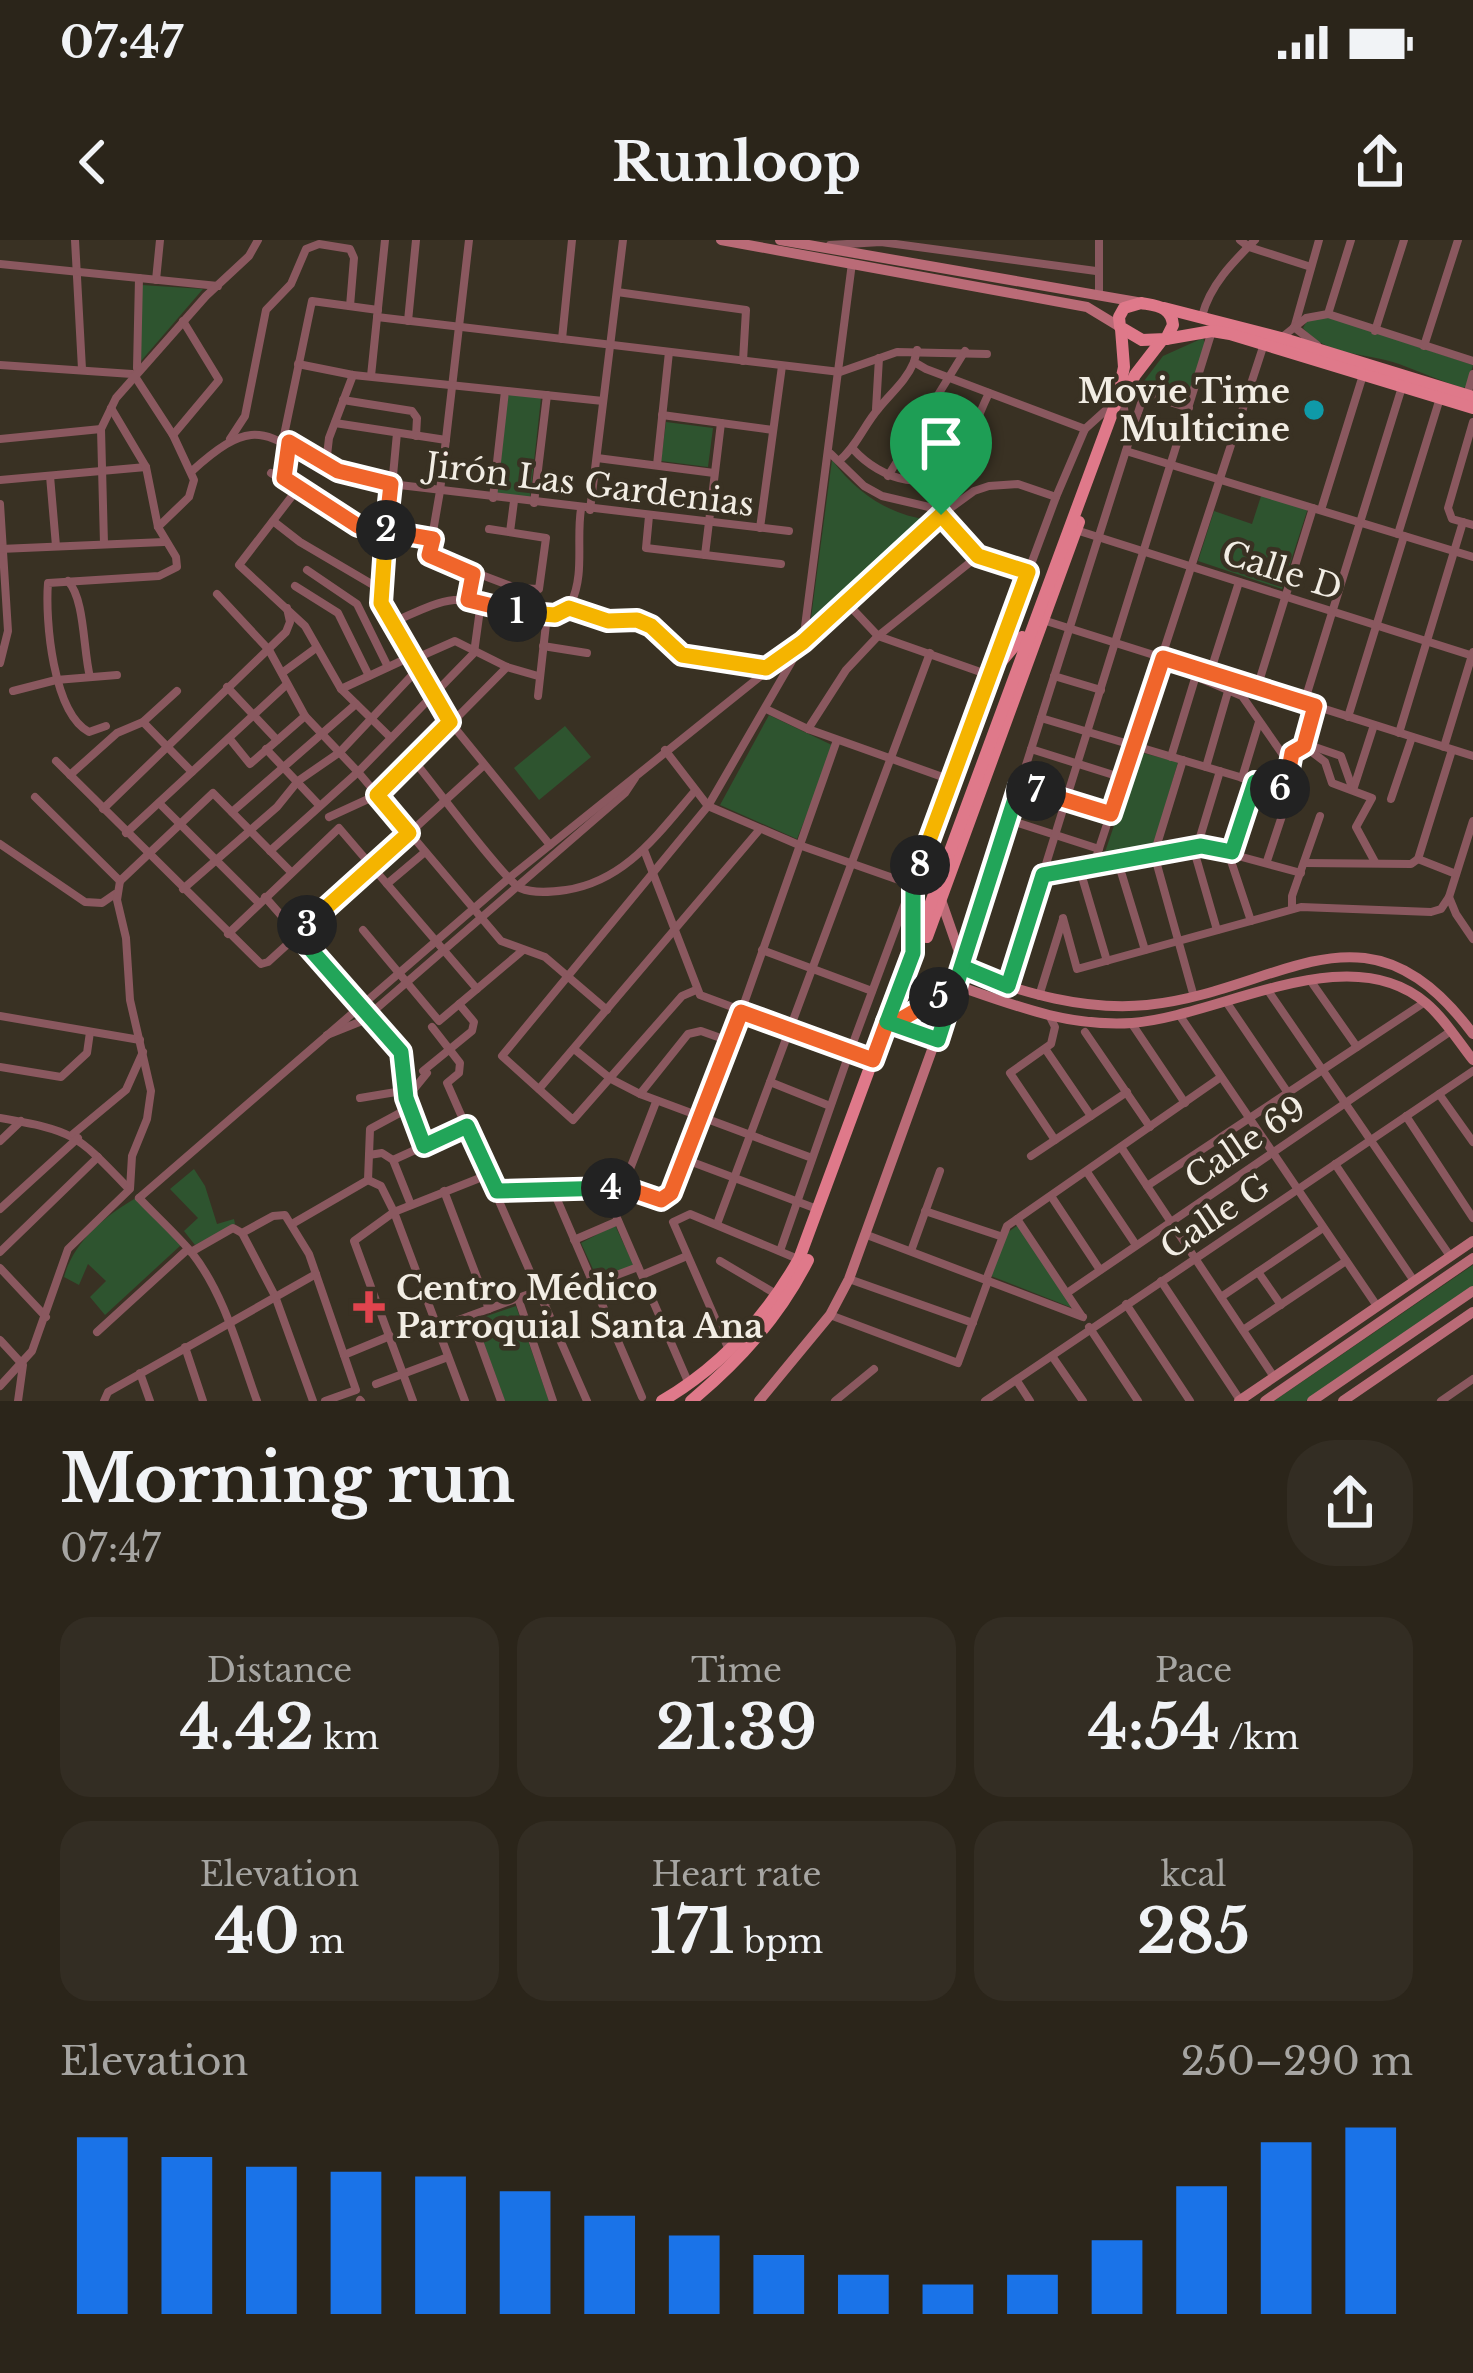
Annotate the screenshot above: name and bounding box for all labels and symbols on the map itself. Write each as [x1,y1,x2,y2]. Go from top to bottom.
place label: Movie Time Multicine [1078,371,1290,450]
pin [890,392,992,515]
marker: Movie Time Multicine [1301,397,1327,423]
street label: Jirón Las Gardenias [419,444,757,525]
pin: 2 [356,500,416,560]
street label: Calle D [1217,532,1347,609]
pin: 1 [487,582,547,642]
pin: 6 [1250,759,1310,819]
pin: 7 [1006,761,1066,821]
pin: 8 [890,835,950,895]
pin: 3 [277,895,337,955]
pin: 5 [909,967,969,1027]
street label: Calle 69 [1177,1087,1314,1198]
pin: 4 [581,1158,641,1218]
street label: Calle G [1153,1165,1278,1268]
place label: Centro Médico Parroquial Santa Ana [396,1268,763,1347]
marker: Centro Médico Parroquial Santa Ana [353,1291,385,1323]

